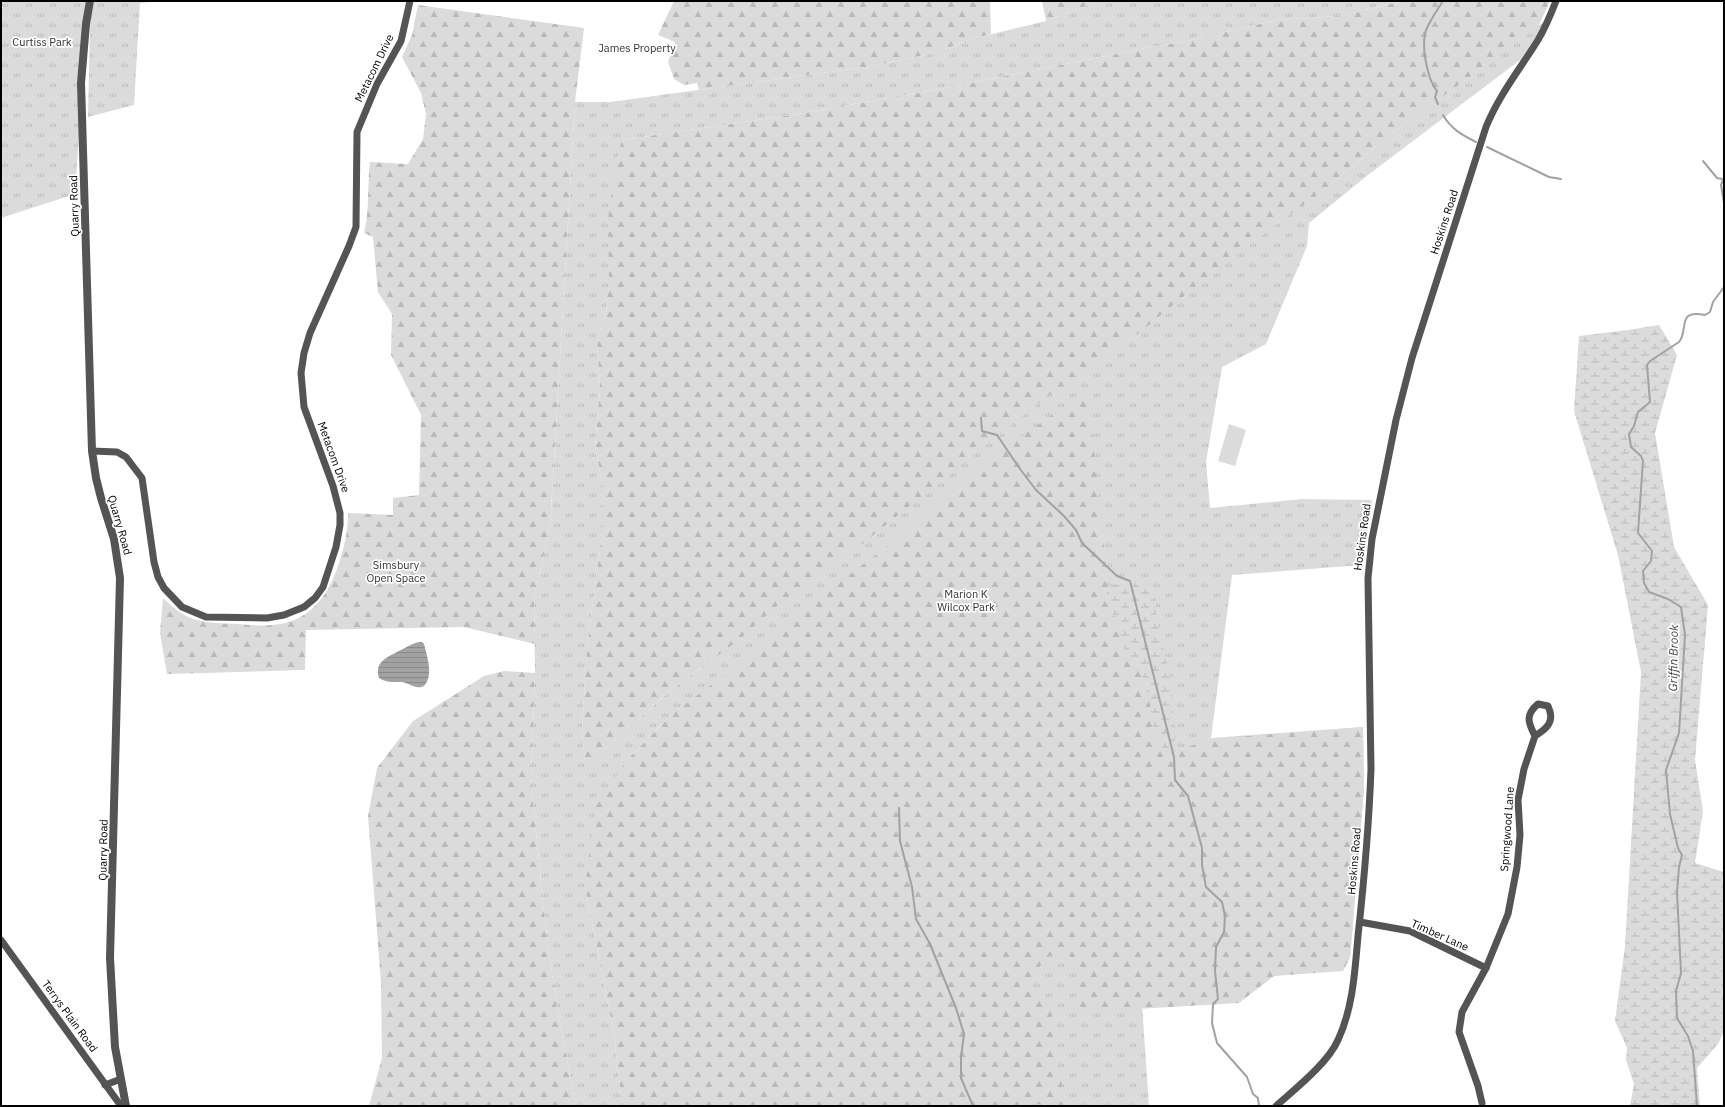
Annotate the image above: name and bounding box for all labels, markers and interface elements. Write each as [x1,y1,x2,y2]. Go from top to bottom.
street label: Metacom Drive [351,32,397,104]
park label: Curtiss Park [12,35,72,49]
park label: James Property [598,41,676,55]
street label: Quarry Road [66,175,82,237]
street label: Hoskins Road [1427,188,1461,256]
street label: Metacom Drive [315,420,353,494]
street label: Quarry Road [105,494,135,556]
street label: Hoskins Road [1350,503,1374,571]
park label: Simsbury Open Space [366,558,426,585]
park label: Marion K Wilcox Park [937,587,995,614]
water label: Griffin Brook [1665,624,1681,691]
street label: Springwood Lane [1497,786,1517,872]
street label: Quarry Road [95,819,111,881]
street label: Hoskins Road [1344,827,1364,895]
street label: Timber Lane [1409,916,1471,954]
street label: Terrys Plain Road [39,977,101,1055]

